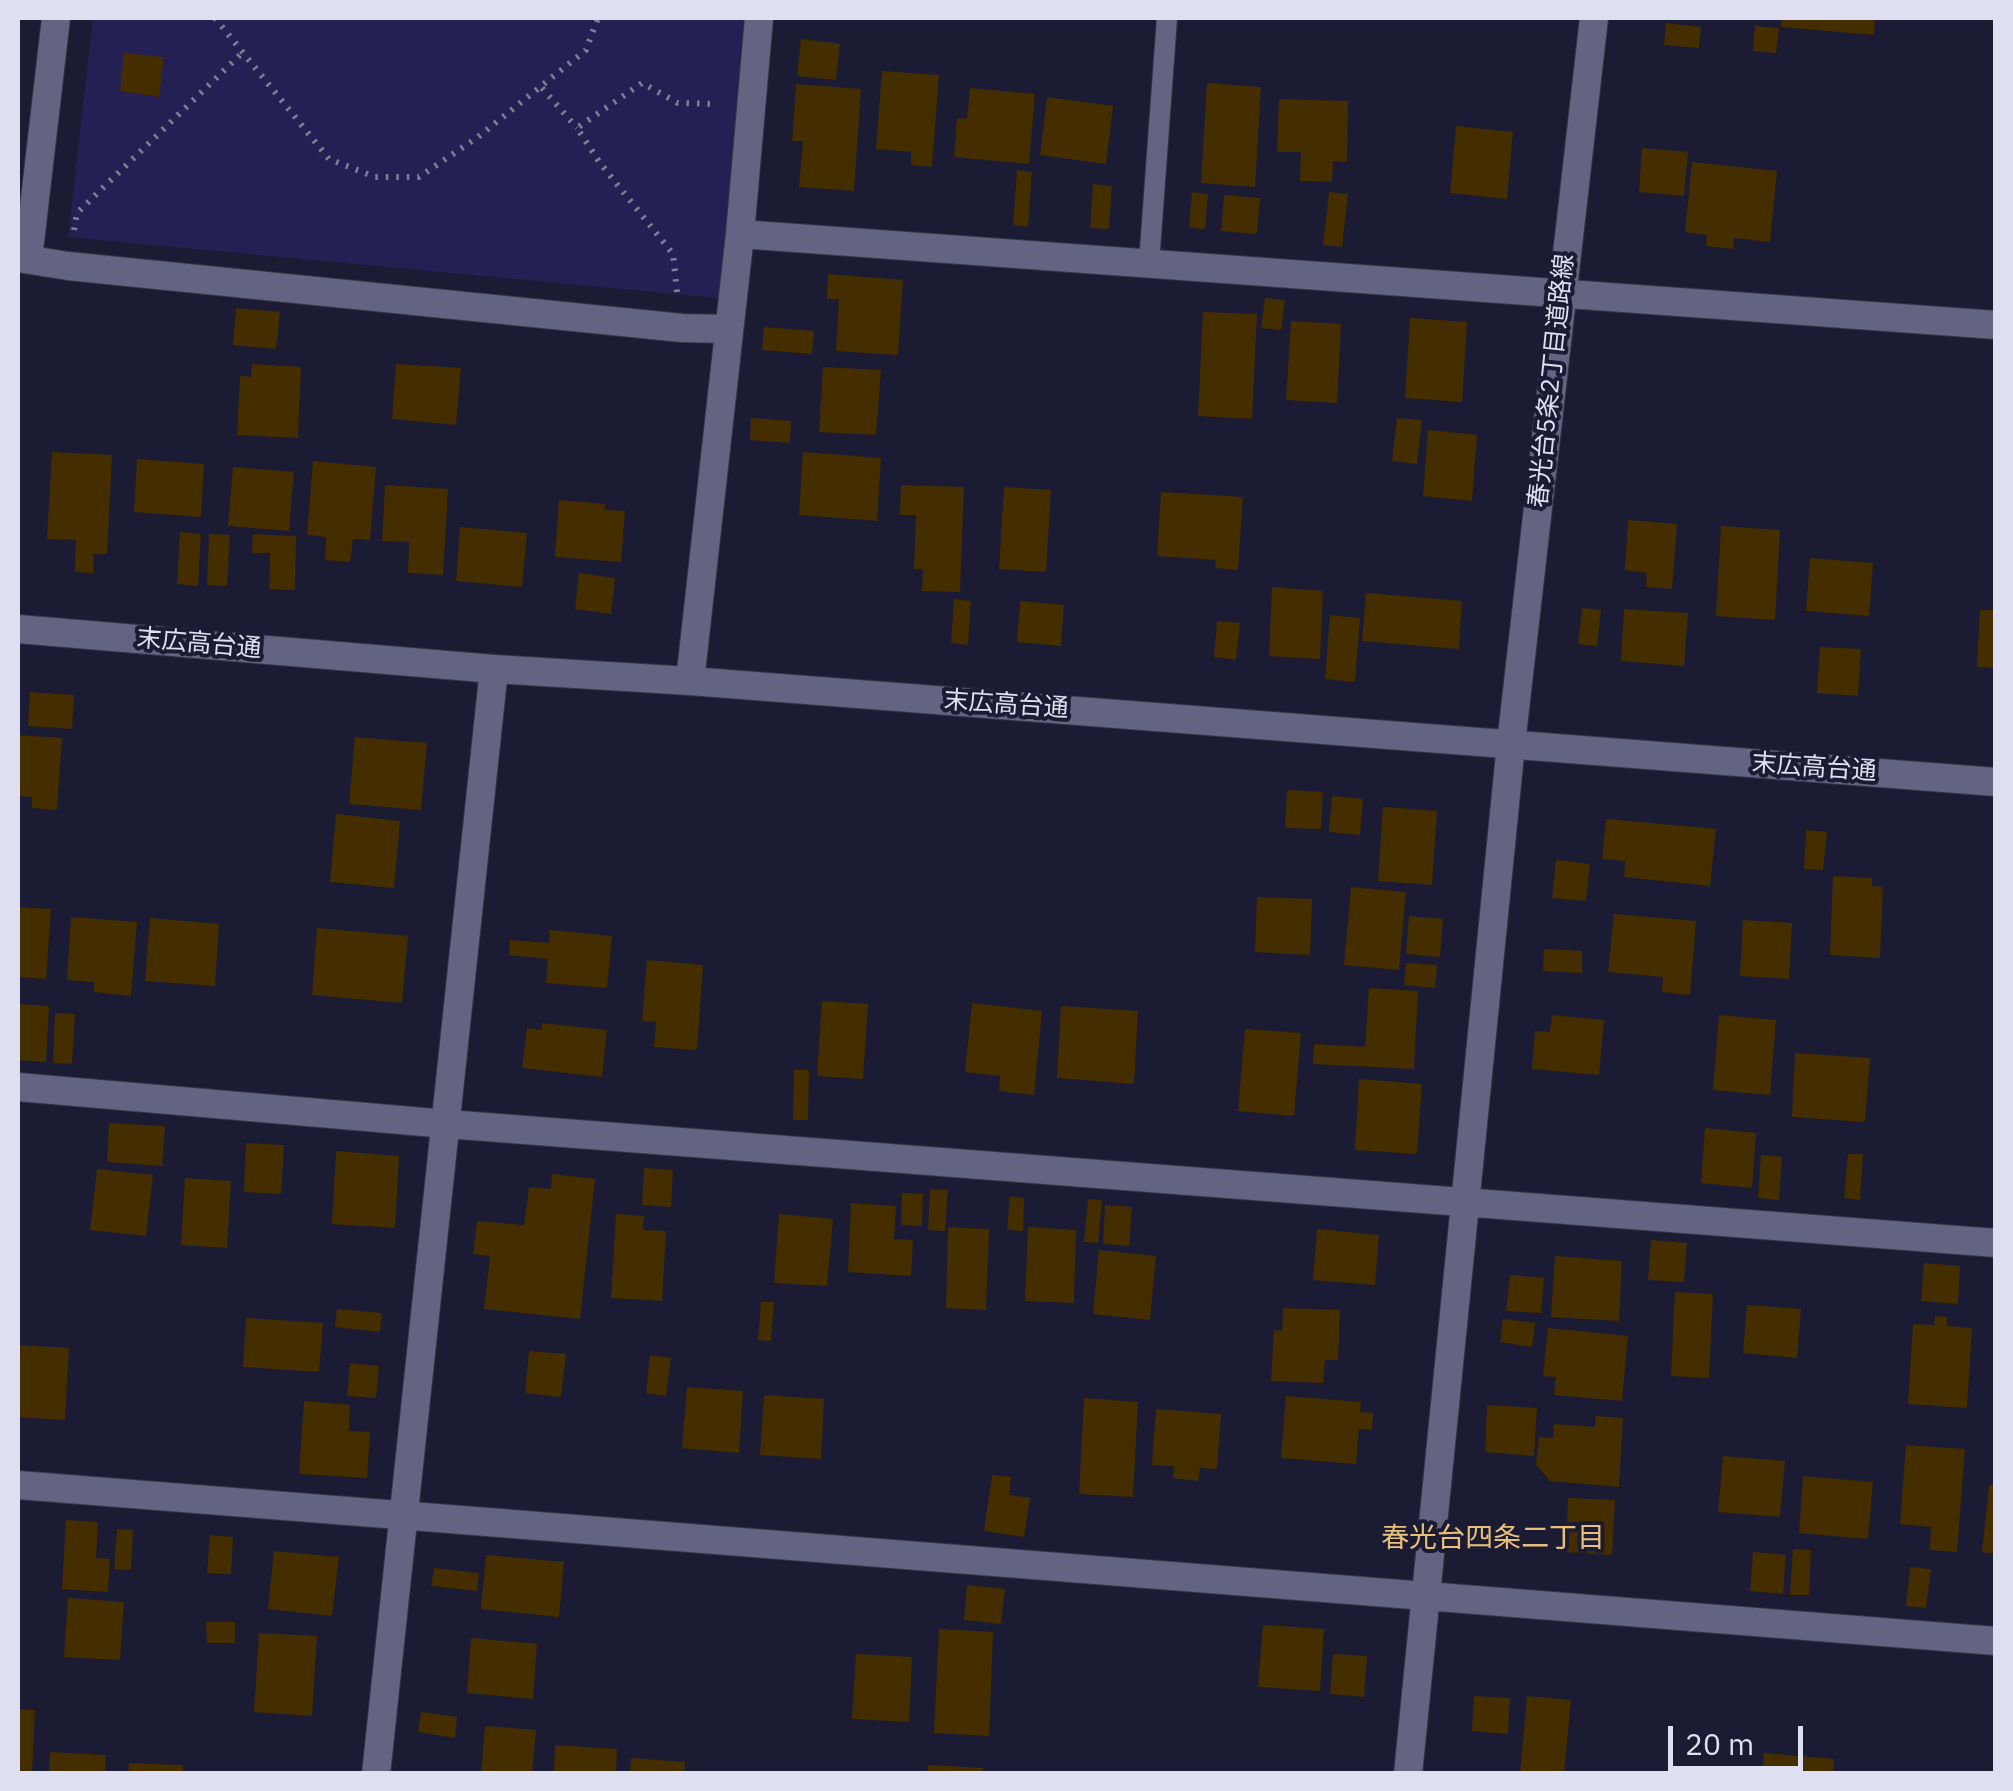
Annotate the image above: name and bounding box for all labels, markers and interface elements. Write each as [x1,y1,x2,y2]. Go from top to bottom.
street label: 春光台5条2丁目道路線 [1524,253,1580,509]
street label: 末広高台通 [135,624,263,664]
street label: 末広高台通 [943,686,1069,724]
street label: 末広高台通 [1751,749,1877,787]
district label: 春光台四条二丁目 [1381,1522,1605,1556]
scale bar [1673,1706,1808,1768]
text: 20 m [1685,1724,1754,1763]

